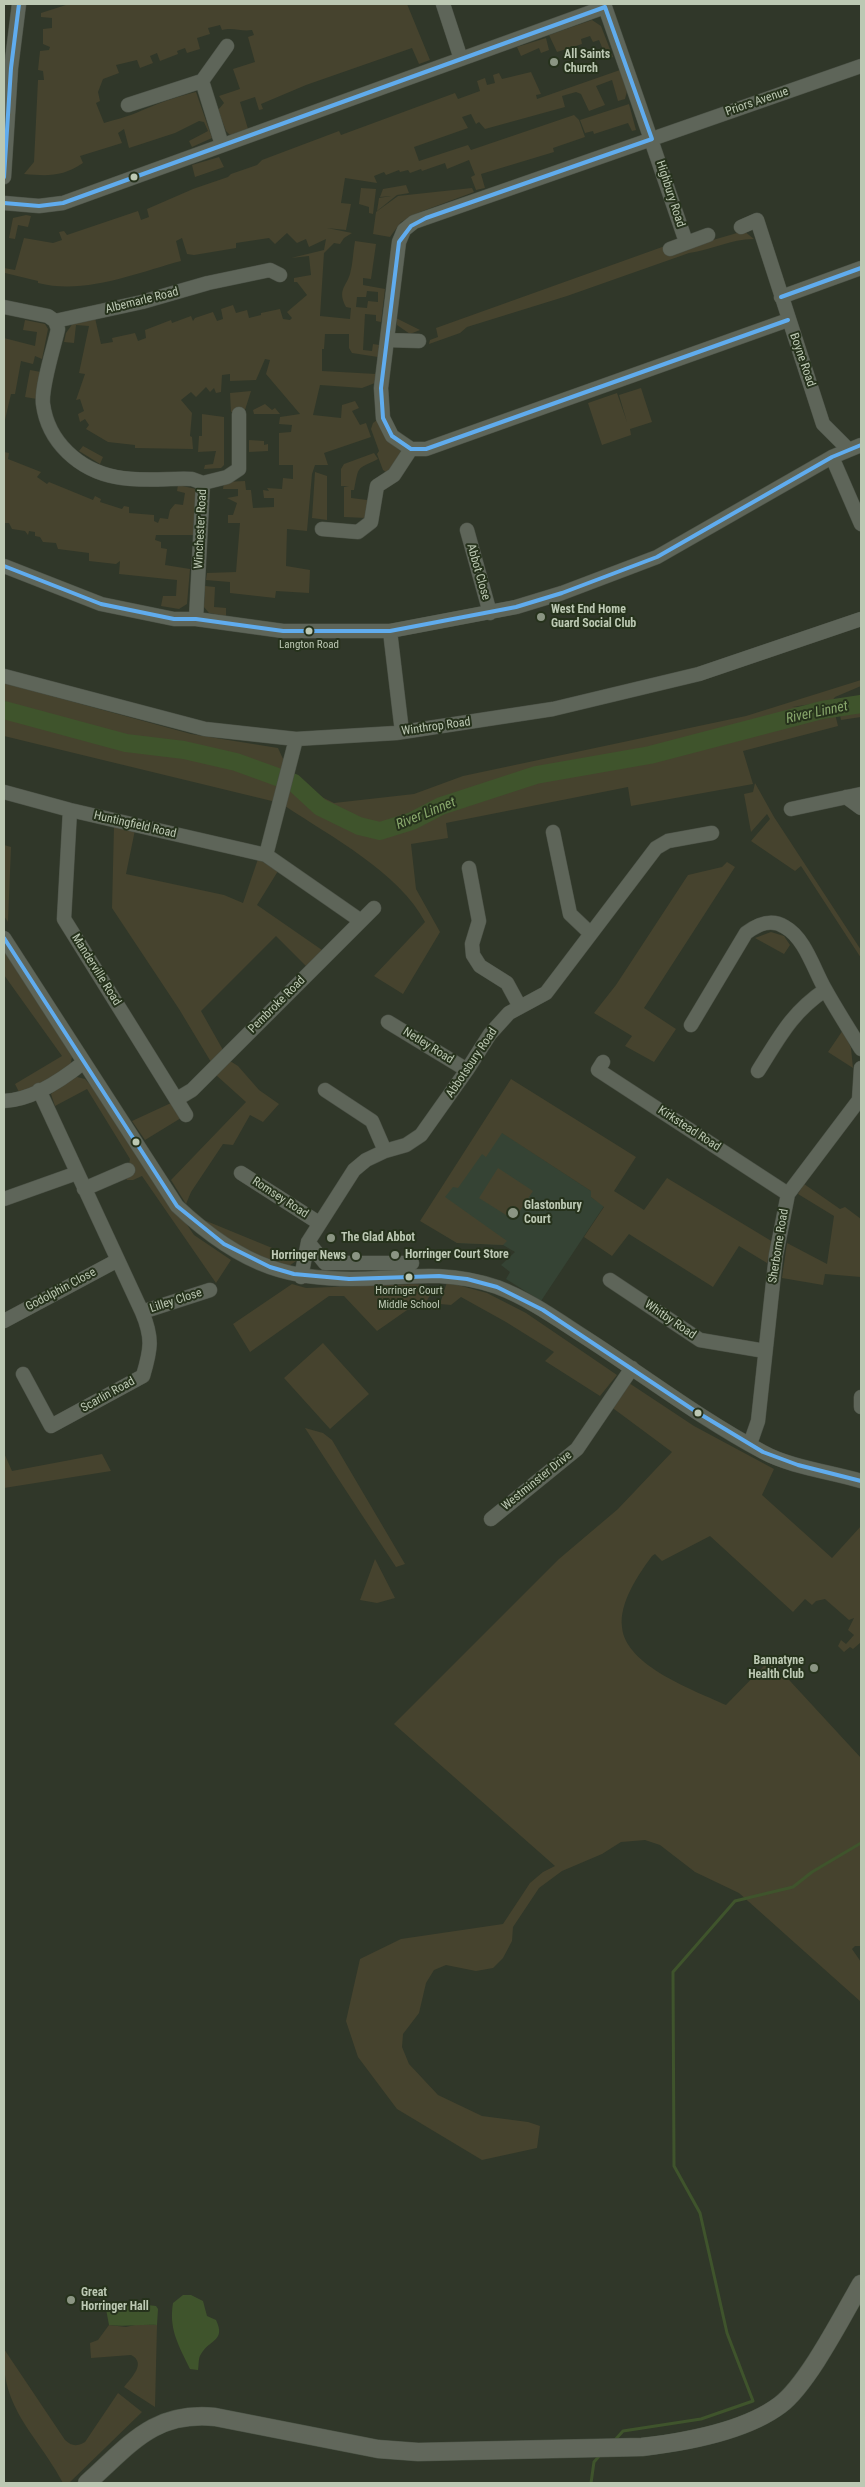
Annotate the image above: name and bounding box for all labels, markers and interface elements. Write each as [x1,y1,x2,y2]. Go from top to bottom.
place label: All Saints Church [564,48,610,76]
marker: All Saints Church [548,56,560,68]
street label: Priors Avenue [724,85,790,119]
street label: Highbury Road [652,159,688,229]
unlabelled marker [129,172,139,182]
street label: Albemarle Road [104,285,180,317]
street label: Boyne Road [786,331,818,389]
street label: Winchester Road [192,489,210,569]
street label: Abbot Close [463,542,493,602]
place label: West End Home Guard Social Club [551,603,636,631]
marker: West End Home Guard Social Club [535,611,547,623]
marker: Langton Road [304,626,314,636]
place label: Langton Road [279,638,339,652]
water label: River Linnet [785,698,849,728]
street label: Winthrop Road [401,715,471,739]
water label: River Linnet [394,794,458,834]
street label: Huntingfield Road [92,809,178,841]
street label: Manderville Road [68,931,124,1009]
street label: Pembroke Road [246,974,308,1036]
street label: Netley Road [400,1025,456,1067]
street label: Abbotsbury Road [443,1025,501,1101]
street label: Kirkstead Road [655,1103,723,1155]
unlabelled marker [131,1137,141,1147]
street label: Romsey Road [249,1174,311,1222]
place label: Glastonbury Court [524,1199,582,1227]
marker: Glastonbury Court [506,1206,520,1220]
street label: Sherborne Road [766,1208,792,1284]
place label: The Glad Abbot [341,1231,415,1245]
marker: The Glad Abbot [325,1232,337,1244]
place label: Horringer Court Store [405,1248,509,1262]
place label: Horringer News [271,1249,346,1263]
marker: Horringer Court Store [389,1249,401,1261]
marker: Horringer News [350,1250,362,1262]
street label: Godolphin Close [23,1265,99,1315]
marker: Horringer Court Middle School [404,1272,414,1282]
place label: Horringer Court Middle School [375,1284,443,1310]
street label: Lilley Close [148,1286,204,1316]
street label: Whitby Road [642,1298,698,1342]
street label: Scarlin Road [79,1374,137,1416]
unlabelled marker [693,1408,703,1418]
street label: Westminster Drive [499,1448,575,1514]
place label: Bannatyne Health Club [748,1654,804,1682]
marker: Bannatyne Health Club [808,1662,820,1674]
place label: Great Horringer Hall [81,2286,149,2314]
marker: Great Horringer Hall [65,2294,77,2306]

